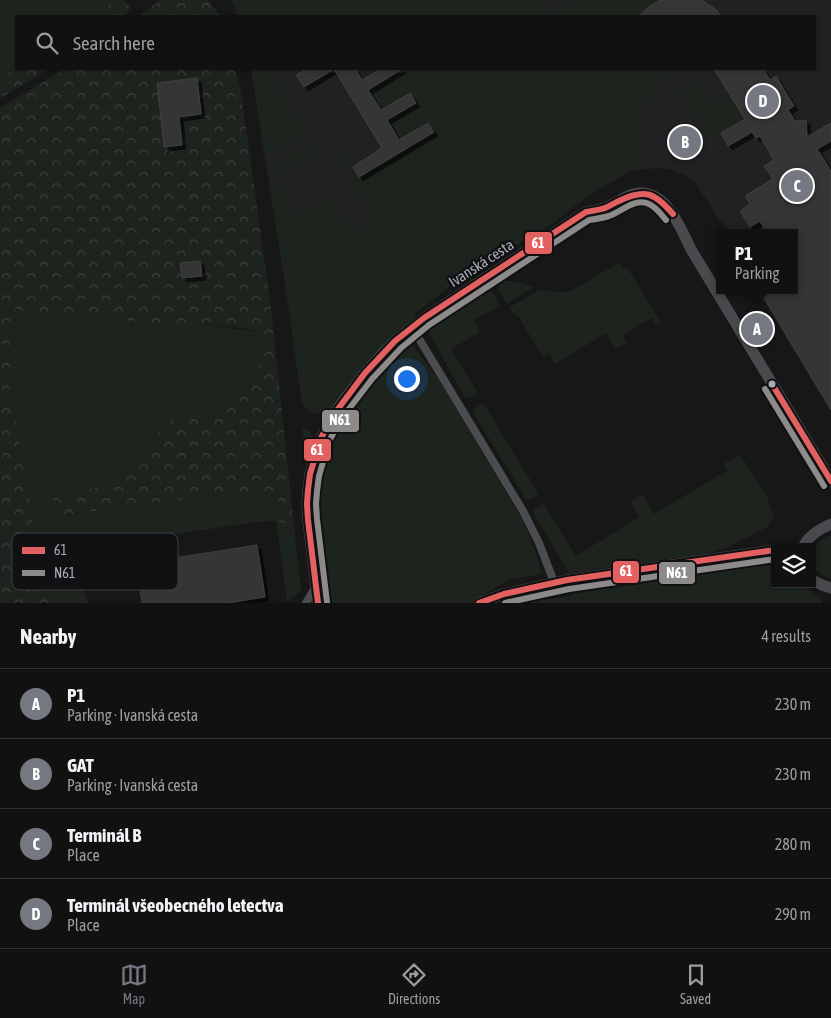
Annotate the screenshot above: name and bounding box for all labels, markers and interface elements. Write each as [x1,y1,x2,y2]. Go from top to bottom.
search box [15,15,816,70]
icon: search [33,29,61,57]
text: Search here [73,32,155,54]
pin: D [747,82,779,120]
pin: B [669,123,701,161]
pin: C [781,167,813,205]
popup [716,229,798,294]
line badge: 61 [524,231,553,255]
text: 61 [531,235,545,251]
street label: Ivanská cesta [445,236,517,290]
text: P1 [735,242,753,264]
text: Parking [735,264,779,282]
pin: A [741,310,773,348]
your location [394,366,420,392]
unlabelled marker [767,379,777,389]
line badge: N61 [321,409,360,433]
text: N61 [329,412,351,428]
line badge: 61 [303,438,332,462]
text: 61 [310,442,324,458]
legend [12,533,178,590]
text: 61 [54,542,67,558]
map controls [771,543,816,588]
button: layers [771,543,816,588]
line badge: 61 [612,560,640,584]
line badge: N61 [658,561,696,585]
text: 61 [619,563,633,579]
text: N61 [54,565,75,581]
text: N61 [666,565,688,581]
text: Nearby [20,624,76,648]
text: 4 results [761,627,811,645]
text: P1 [67,684,85,706]
text: A [32,695,40,713]
text: 230 m [775,695,811,713]
text: Parking · Ivanská cesta [67,706,198,724]
text: GAT [67,754,94,776]
text: B [32,765,40,783]
text: 230 m [775,765,811,783]
text: Parking · Ivanská cesta [67,776,198,794]
text: Terminál B [67,824,141,846]
text: C [32,835,40,853]
text: 280 m [775,835,811,853]
text: Place [67,846,100,864]
text: Terminál všeobecného letectva [67,894,284,916]
text: D [32,905,40,923]
text: 290 m [775,905,811,923]
text: Place [67,916,100,934]
tab: Map [120,961,148,1007]
tab: Directions [388,961,440,1007]
tab: Saved [680,961,711,1007]

